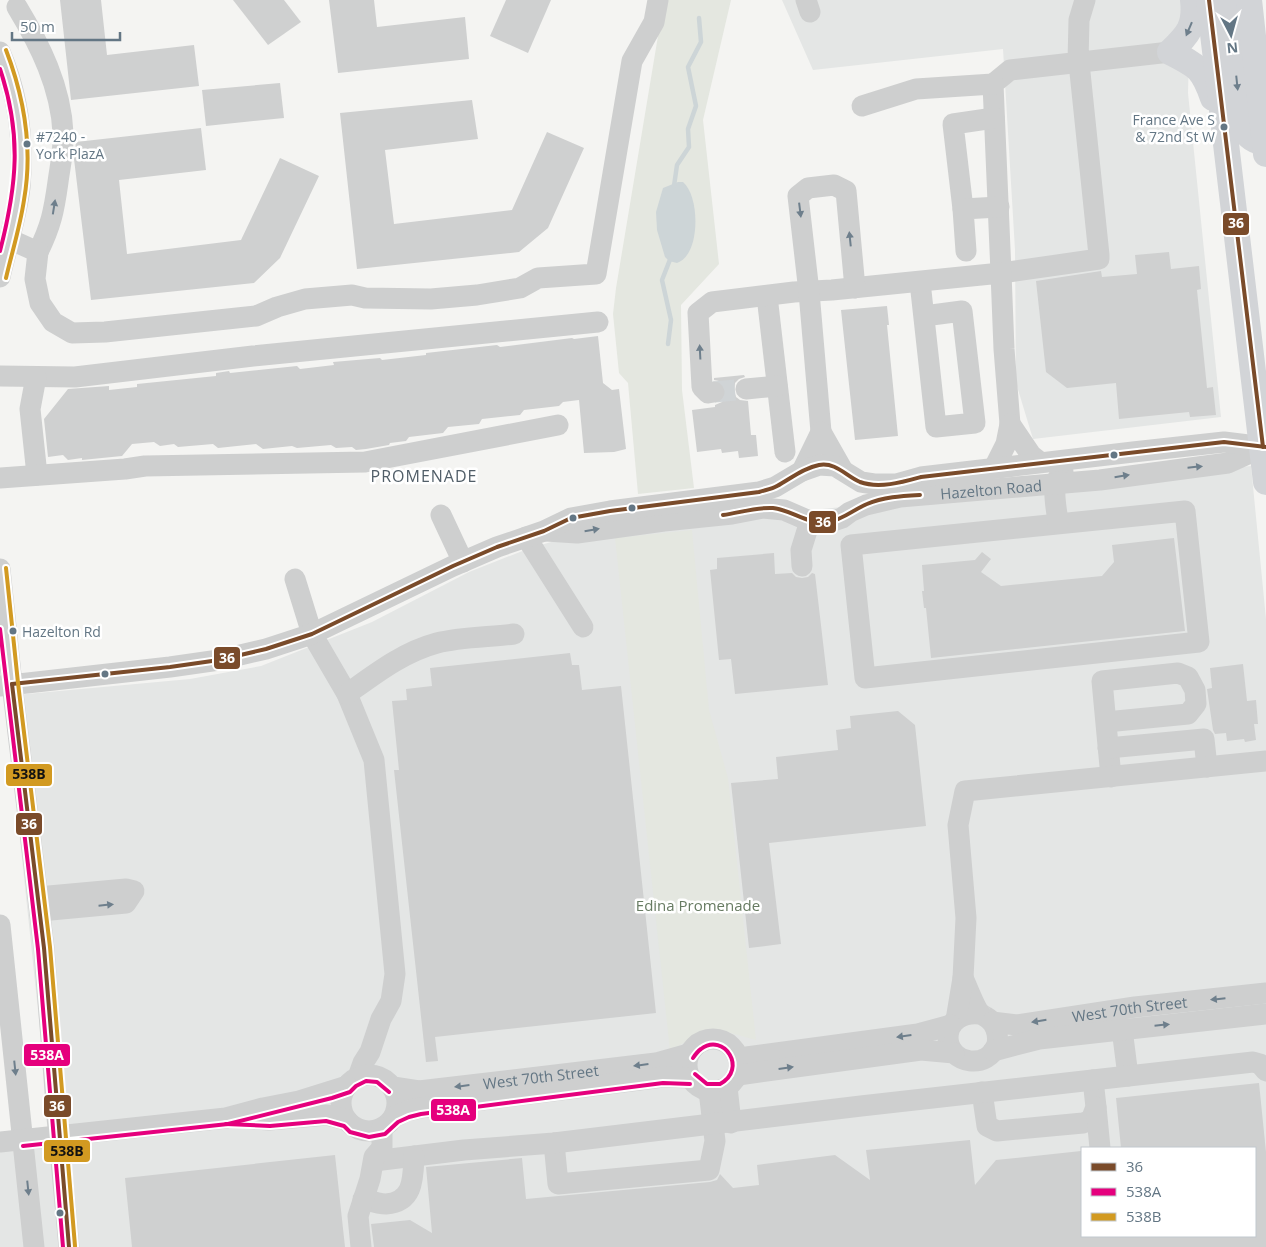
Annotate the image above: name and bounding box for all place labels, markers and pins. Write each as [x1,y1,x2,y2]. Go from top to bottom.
place label: France Ave S & 72nd St W [1132,110,1215,146]
marker: France Ave S & 72nd St W [1219,122,1229,132]
place label: #7240 - York PlazA [36,127,104,163]
marker: #7240 - York PlazA [22,139,32,149]
unlabelled marker [1109,450,1119,460]
unlabelled marker [627,503,637,513]
unlabelled marker [568,513,578,523]
place label: Hazelton Rd [22,622,101,641]
marker: Hazelton Rd [8,626,18,636]
unlabelled marker [100,669,110,679]
unlabelled marker [55,1208,65,1218]

